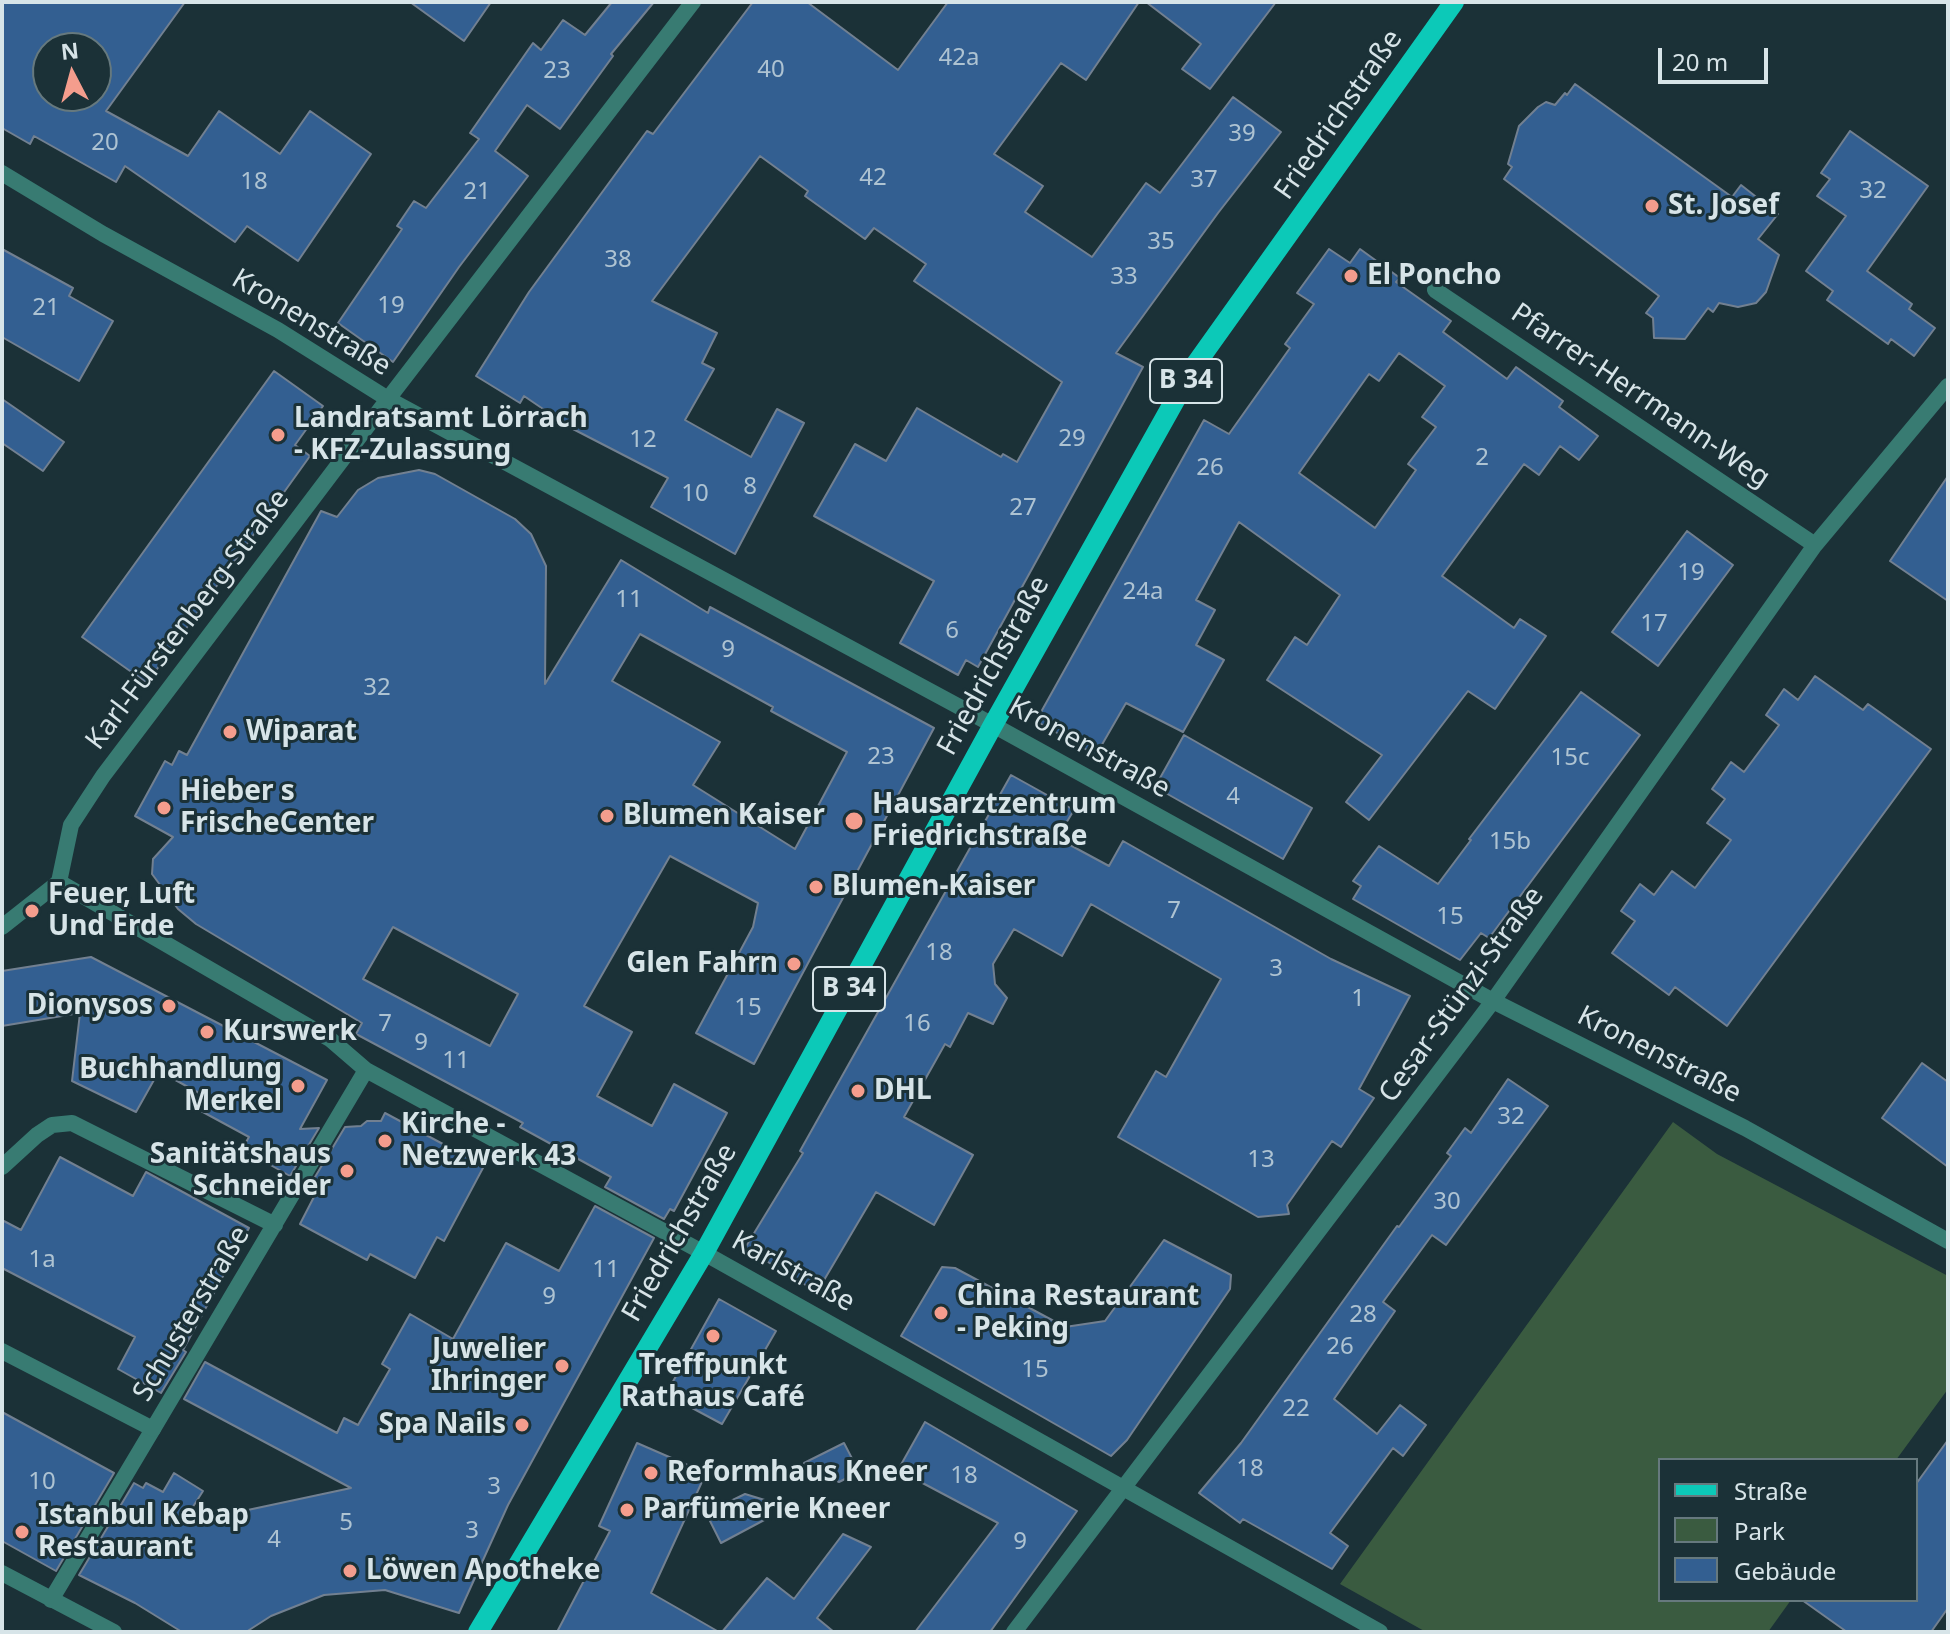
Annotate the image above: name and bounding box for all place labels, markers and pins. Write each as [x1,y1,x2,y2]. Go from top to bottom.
place label: St. Josef [1668,189,1779,223]
marker: St. Josef [1643,197,1661,215]
place label: El Poncho [1367,259,1502,293]
marker: El Poncho [1342,267,1360,285]
place label: Landratsamt Lörrach - KFZ-Zulassung [294,402,588,468]
marker: Landratsamt Lörrach - KFZ-Zulassung [269,426,287,444]
place label: Wiparat [246,715,357,749]
marker: Wiparat [221,723,239,741]
place label: Hieber s FrischeCenter [180,775,374,841]
place label: Hausarztzentrum Friedrichstraße [872,788,1117,854]
marker: Hieber s FrischeCenter [155,799,173,817]
place label: Blumen Kaiser [623,799,825,833]
marker: Blumen Kaiser [598,807,616,825]
marker: Hausarztzentrum Friedrichstraße [843,810,865,832]
place label: Blumen-Kaiser [832,870,1035,904]
place label: Feuer, Luft Und Erde [48,878,195,944]
marker: Blumen-Kaiser [807,878,825,896]
marker: Feuer, Luft Und Erde [23,902,41,920]
place label: Glen Fahrn [626,947,778,981]
marker: Glen Fahrn [785,955,803,973]
place label: Dionysos [27,989,153,1023]
marker: Dionysos [160,997,178,1015]
place label: Kurswerk [223,1015,357,1049]
marker: Kurswerk [198,1023,216,1041]
place label: Buchhandlung Merkel [79,1053,282,1119]
place label: DHL [874,1074,932,1108]
marker: Buchhandlung Merkel [289,1077,307,1095]
marker: DHL [849,1082,867,1100]
place label: Kirche - Netzwerk 43 [401,1108,576,1174]
marker: Kirche - Netzwerk 43 [376,1132,394,1150]
place label: Sanitätshaus Schneider [150,1138,331,1204]
marker: Sanitätshaus Schneider [338,1162,356,1180]
place label: China Restaurant - Peking [957,1280,1199,1346]
marker: China Restaurant - Peking [932,1304,950,1322]
marker: Treffpunkt Rathaus Café [704,1327,722,1345]
place label: Juwelier Ihringer [431,1333,546,1399]
place label: Treffpunkt Rathaus Café [621,1349,805,1415]
marker: Juwelier Ihringer [553,1357,571,1375]
place label: Spa Nails [379,1408,506,1442]
marker: Spa Nails [513,1416,531,1434]
place label: Reformhaus Kneer [667,1456,927,1490]
marker: Reformhaus Kneer [642,1464,660,1482]
place label: Parfümerie Kneer [643,1493,890,1527]
place label: Istanbul Kebap Restaurant [38,1499,249,1565]
marker: Parfümerie Kneer [618,1501,636,1519]
marker: Istanbul Kebap Restaurant [13,1523,31,1541]
place label: Löwen Apotheke [366,1554,600,1588]
marker: Löwen Apotheke [341,1562,359,1580]

